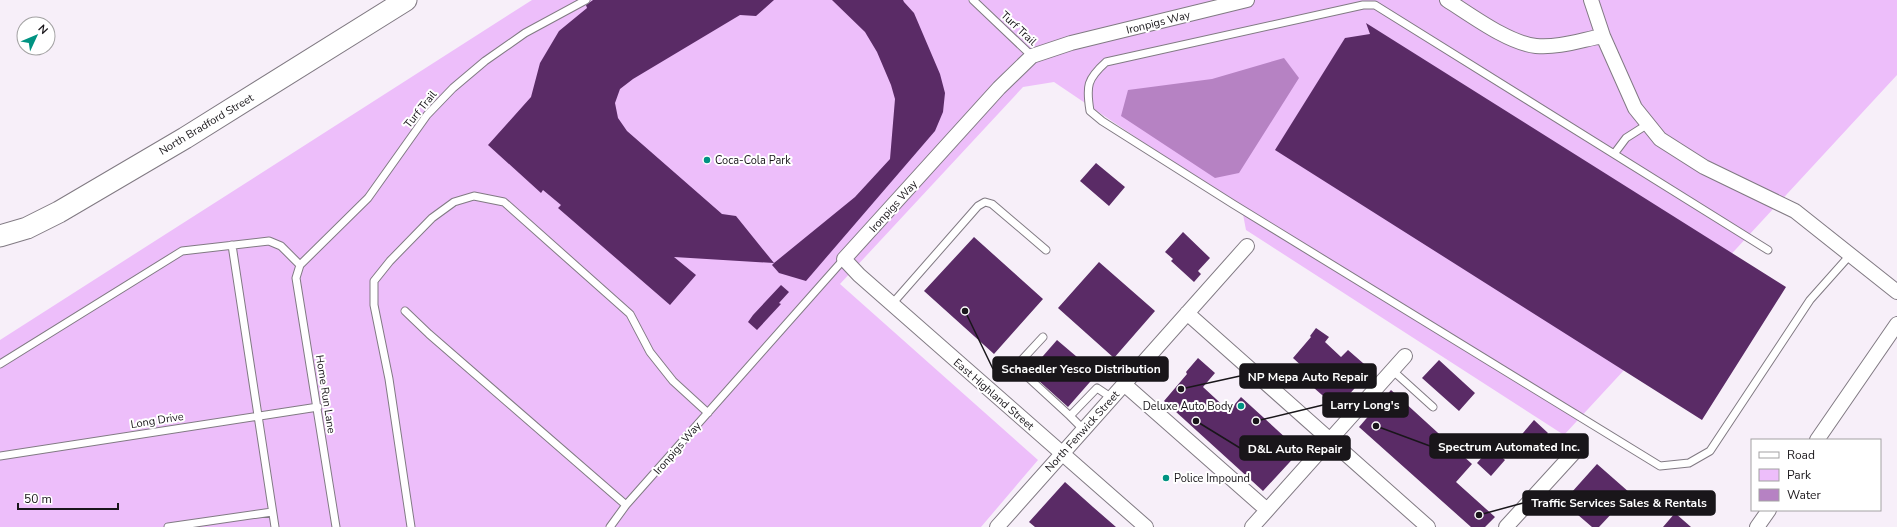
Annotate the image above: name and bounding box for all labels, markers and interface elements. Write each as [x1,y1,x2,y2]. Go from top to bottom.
street label: Ironpigs Way [1125,7,1192,38]
street label: Turf Trail [997,8,1040,49]
north arrow [16,16,56,56]
text: N [35,21,51,38]
street label: Turf Trail [401,87,441,131]
street label: North Bradford Street [156,90,256,159]
place label: Coca-Cola Park [715,153,791,168]
marker: Coca-Cola Park [702,155,712,165]
street label: Ironpigs Way [866,177,921,236]
street label: Home Run Lane [312,354,339,434]
street label: East Highland Street [950,355,1037,434]
callout: Schaedler Yesco Distribution [993,357,1168,381]
text: Schaedler Yesco Distribution [1001,361,1161,377]
callout: NP Mepa Auto Repair [1240,364,1376,388]
text: NP Mepa Auto Repair [1248,369,1369,385]
street label: North Fenwick Street [1042,387,1123,475]
callout: Larry Long's [1323,393,1408,417]
text: Larry Long's [1330,397,1400,413]
place label: Deluxe Auto Body [1143,399,1233,414]
marker: Deluxe Auto Body [1236,401,1246,411]
street label: Long Drive [129,409,185,432]
street label: Ironpigs Way [650,418,705,478]
callout: Spectrum Automated Inc. [1430,434,1588,458]
callout: D&L Auto Repair [1240,436,1350,460]
text: Spectrum Automated Inc. [1438,439,1580,455]
legend [1751,439,1881,511]
text: D&L Auto Repair [1248,441,1343,457]
text: Road [1787,447,1815,463]
text: Park [1787,467,1812,483]
place label: Police Impound [1174,471,1250,486]
marker: Police Impound [1161,473,1171,483]
scale bar [18,485,118,511]
text: Water [1787,487,1821,503]
text: 50 m [24,491,52,507]
callout: Traffic Services Sales & Rentals [1523,491,1715,515]
text: Traffic Services Sales & Rentals [1531,495,1707,511]

